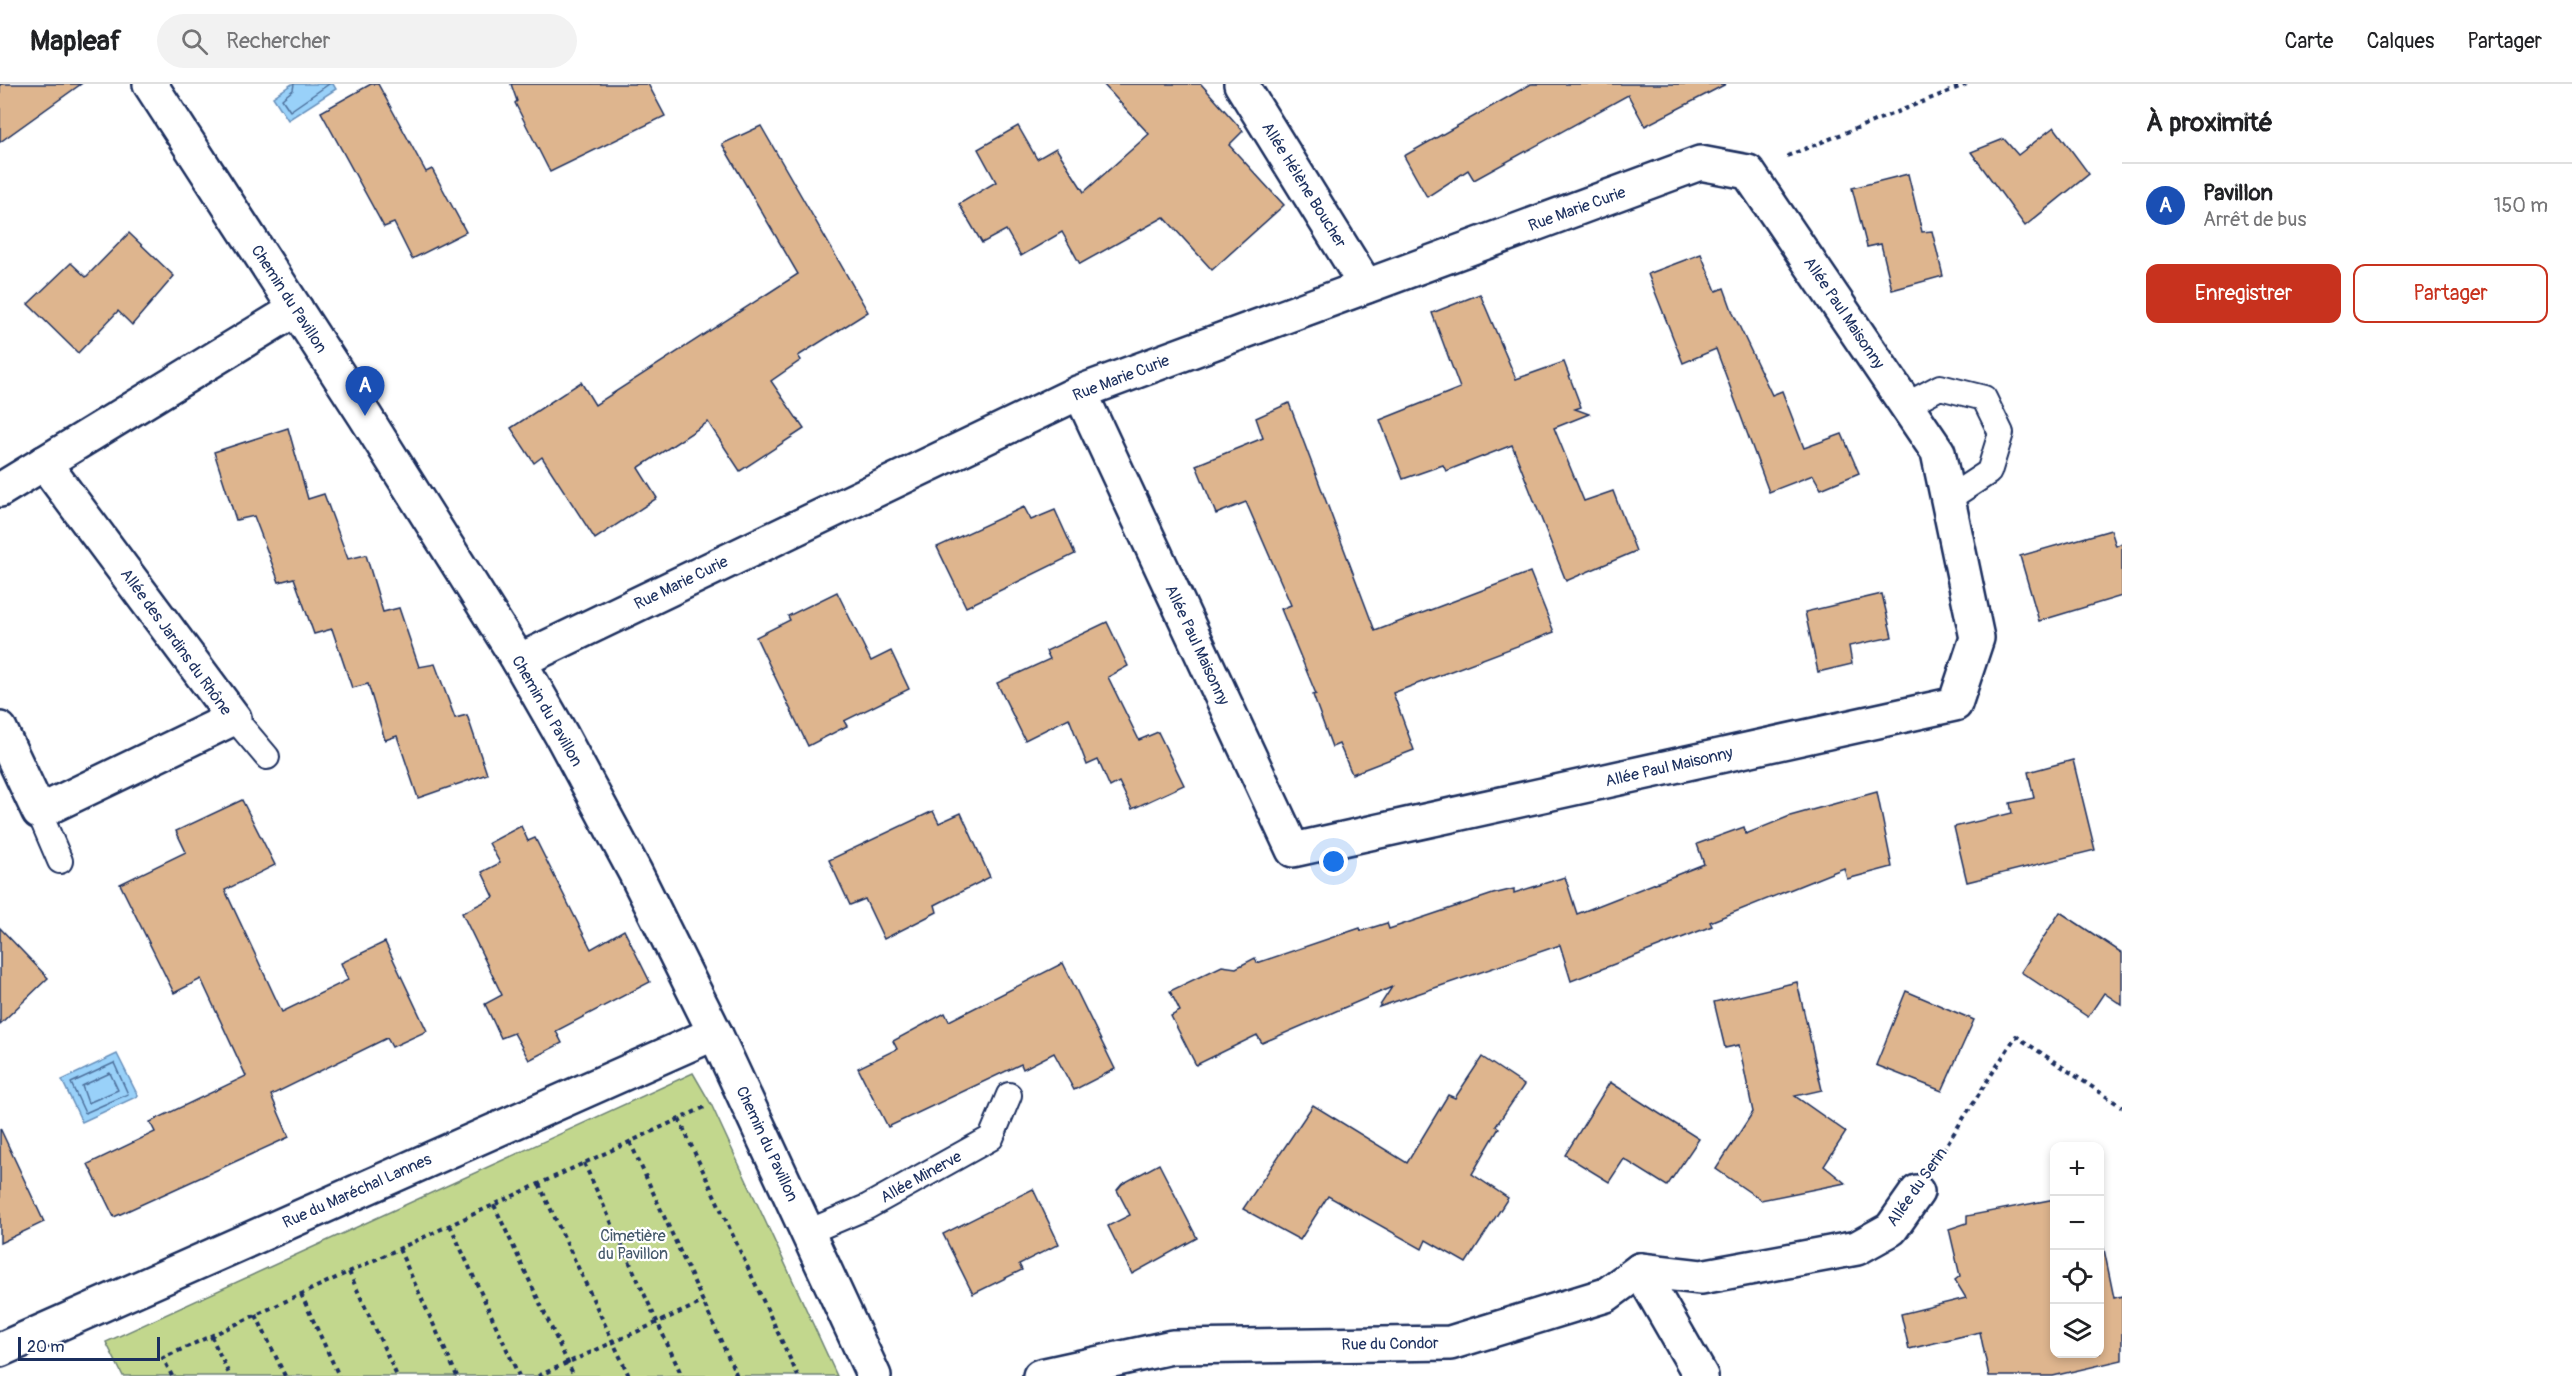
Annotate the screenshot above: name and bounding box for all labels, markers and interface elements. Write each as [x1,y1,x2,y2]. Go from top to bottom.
search box [157,14,577,68]
text: Mapleaf [30,24,121,59]
icon: search [178,25,211,58]
text: Rechercher [226,27,330,55]
text: Carte [2284,28,2333,55]
text: Calques [2366,28,2434,55]
text: Partager [2467,28,2542,55]
text: À proximité [2146,107,2273,139]
street label: Allée Hélène Boucher [1257,119,1351,252]
text: Pavillon [2203,179,2273,207]
street label: Rue Marie Curie [1526,182,1628,236]
text: A [2159,193,2172,218]
text: 150 m [2494,193,2548,218]
text: Arrêt de bus [2203,207,2306,232]
street label: Chemin du Pavillon [247,241,331,357]
street label: Allée Paul Maisonny [1799,253,1889,373]
button: Enregistrer [2146,264,2341,323]
button: Partager [2353,264,2548,323]
street label: Rue Marie Curie [1070,350,1172,406]
pin: A [346,366,385,416]
street label: Rue Marie Curie [631,552,731,614]
street label: Allée des Jardins du Rhône [116,565,236,719]
street label: Allée Paul Maisonny [1160,582,1234,709]
street label: Chemin du Pavillon [507,652,587,770]
street label: Allée Paul Maisonny [1603,743,1735,791]
your location [1319,847,1348,876]
street label: Chemin du Pavillon [732,1083,802,1205]
map controls [2050,1142,2104,1358]
button: + [2050,1142,2104,1196]
street label: Allée du Serin [1882,1144,1952,1230]
street label: Allée Minerve [877,1146,965,1208]
street label: Rue du Maréchal Lannes [280,1149,434,1233]
button: − [2050,1196,2104,1250]
park label: Cimetière du Pavillon [598,1226,668,1264]
button: locate [2050,1250,2104,1304]
button: layers [2050,1304,2104,1358]
street label: Rue du Condor [1341,1333,1439,1355]
scale bar [18,1334,160,1362]
text: 20 m [27,1337,65,1357]

